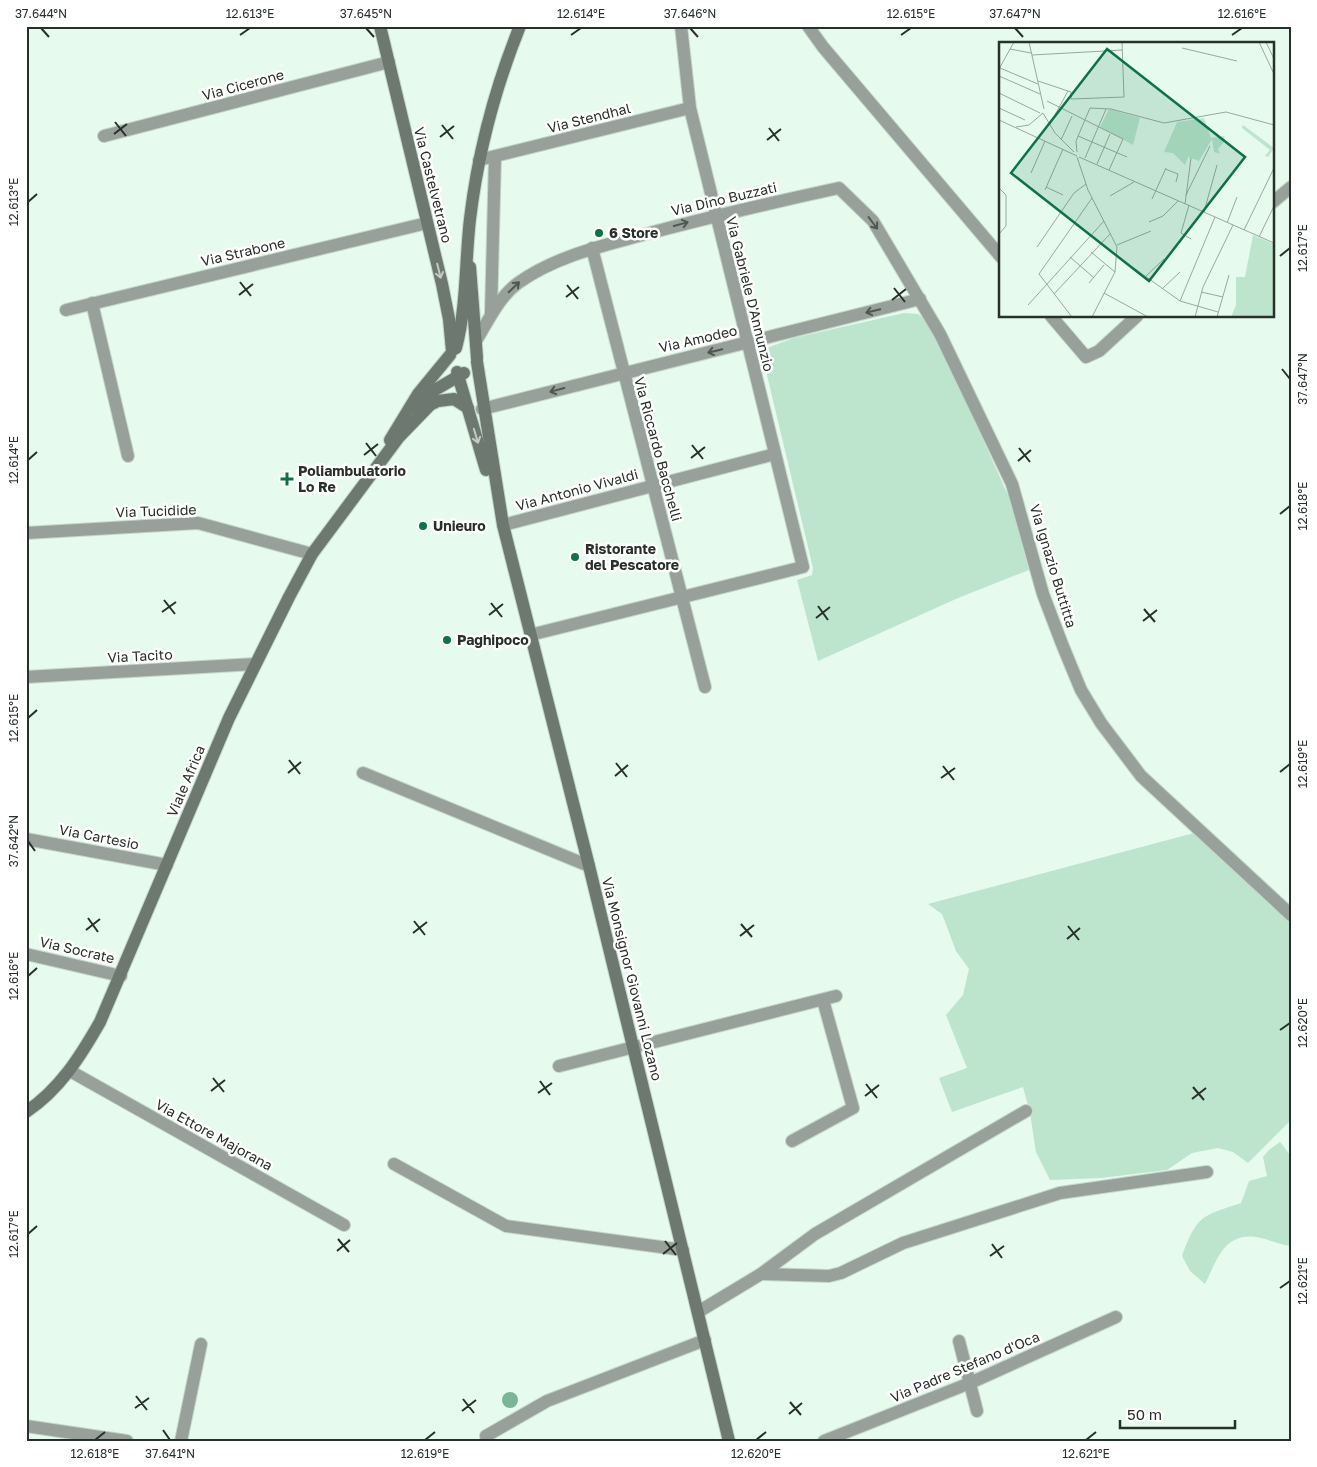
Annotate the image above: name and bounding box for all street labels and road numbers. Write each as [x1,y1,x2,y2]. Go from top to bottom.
street label: Via Cicerone [200,65,286,104]
street label: Via Stendhal [546,99,632,136]
street label: Via Castelvetrano [411,125,456,245]
street label: Via Dino Buzzati [669,178,778,219]
street label: Via Gabriele D'Annunzio [723,215,778,373]
street label: Via Strabone [199,234,287,269]
street label: Via Amodeo [657,321,739,356]
street label: Via Riccardo Bacchelli [631,375,686,523]
street label: Via Antonio Vivaldi [514,465,640,514]
street label: Via Tucidide [115,501,197,520]
street label: Via Ignazio Buttitta [1027,502,1080,630]
street label: Via Tacito [107,645,173,666]
street label: Viale Africa [163,743,208,819]
street label: Via Cartesio [58,820,140,853]
street label: Via Monsignor Giovanni Lozano [599,875,666,1082]
street label: Via Socrate [38,933,116,966]
street label: Via Ettore Majorana [153,1095,276,1174]
street label: Via Padre Stefano d'Oca [888,1327,1042,1406]

